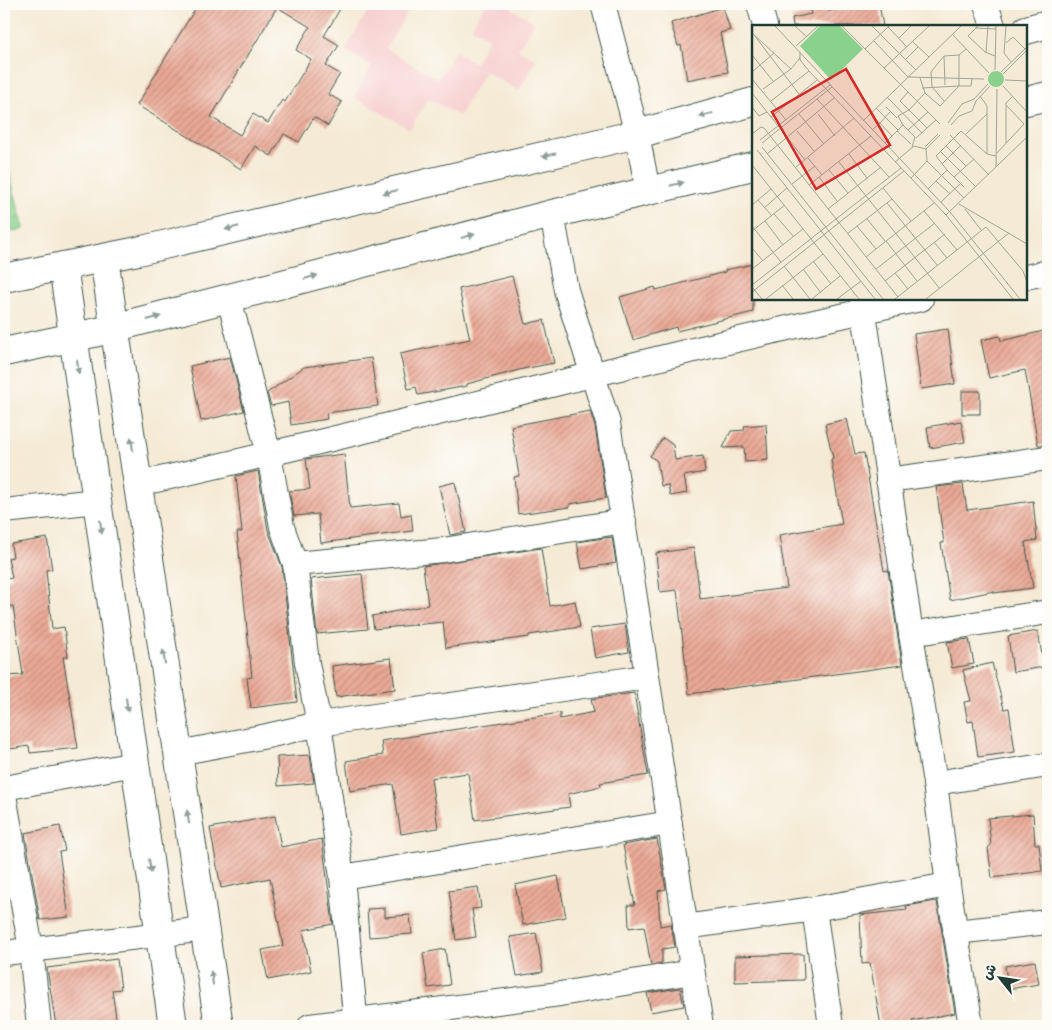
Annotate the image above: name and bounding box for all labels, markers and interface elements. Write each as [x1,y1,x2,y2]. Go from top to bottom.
inset map [752,25,1027,300]
one-way arrow [699,112,714,120]
one-way arrow [541,151,556,159]
one-way arrow [669,180,684,188]
one-way arrow [383,188,398,196]
one-way arrow [224,225,240,233]
one-way arrow [461,232,476,240]
one-way arrow [303,273,318,281]
one-way arrow [146,313,161,321]
one-way arrow [74,359,82,375]
one-way arrow [128,436,136,452]
one-way arrow [97,520,105,536]
one-way arrow [159,648,167,664]
one-way arrow [123,698,131,714]
one-way arrow [184,809,192,825]
one-way arrow [146,859,154,875]
north arrow [974,952,1024,1002]
text: ش [977,960,1002,984]
one-way arrow [207,970,215,986]

